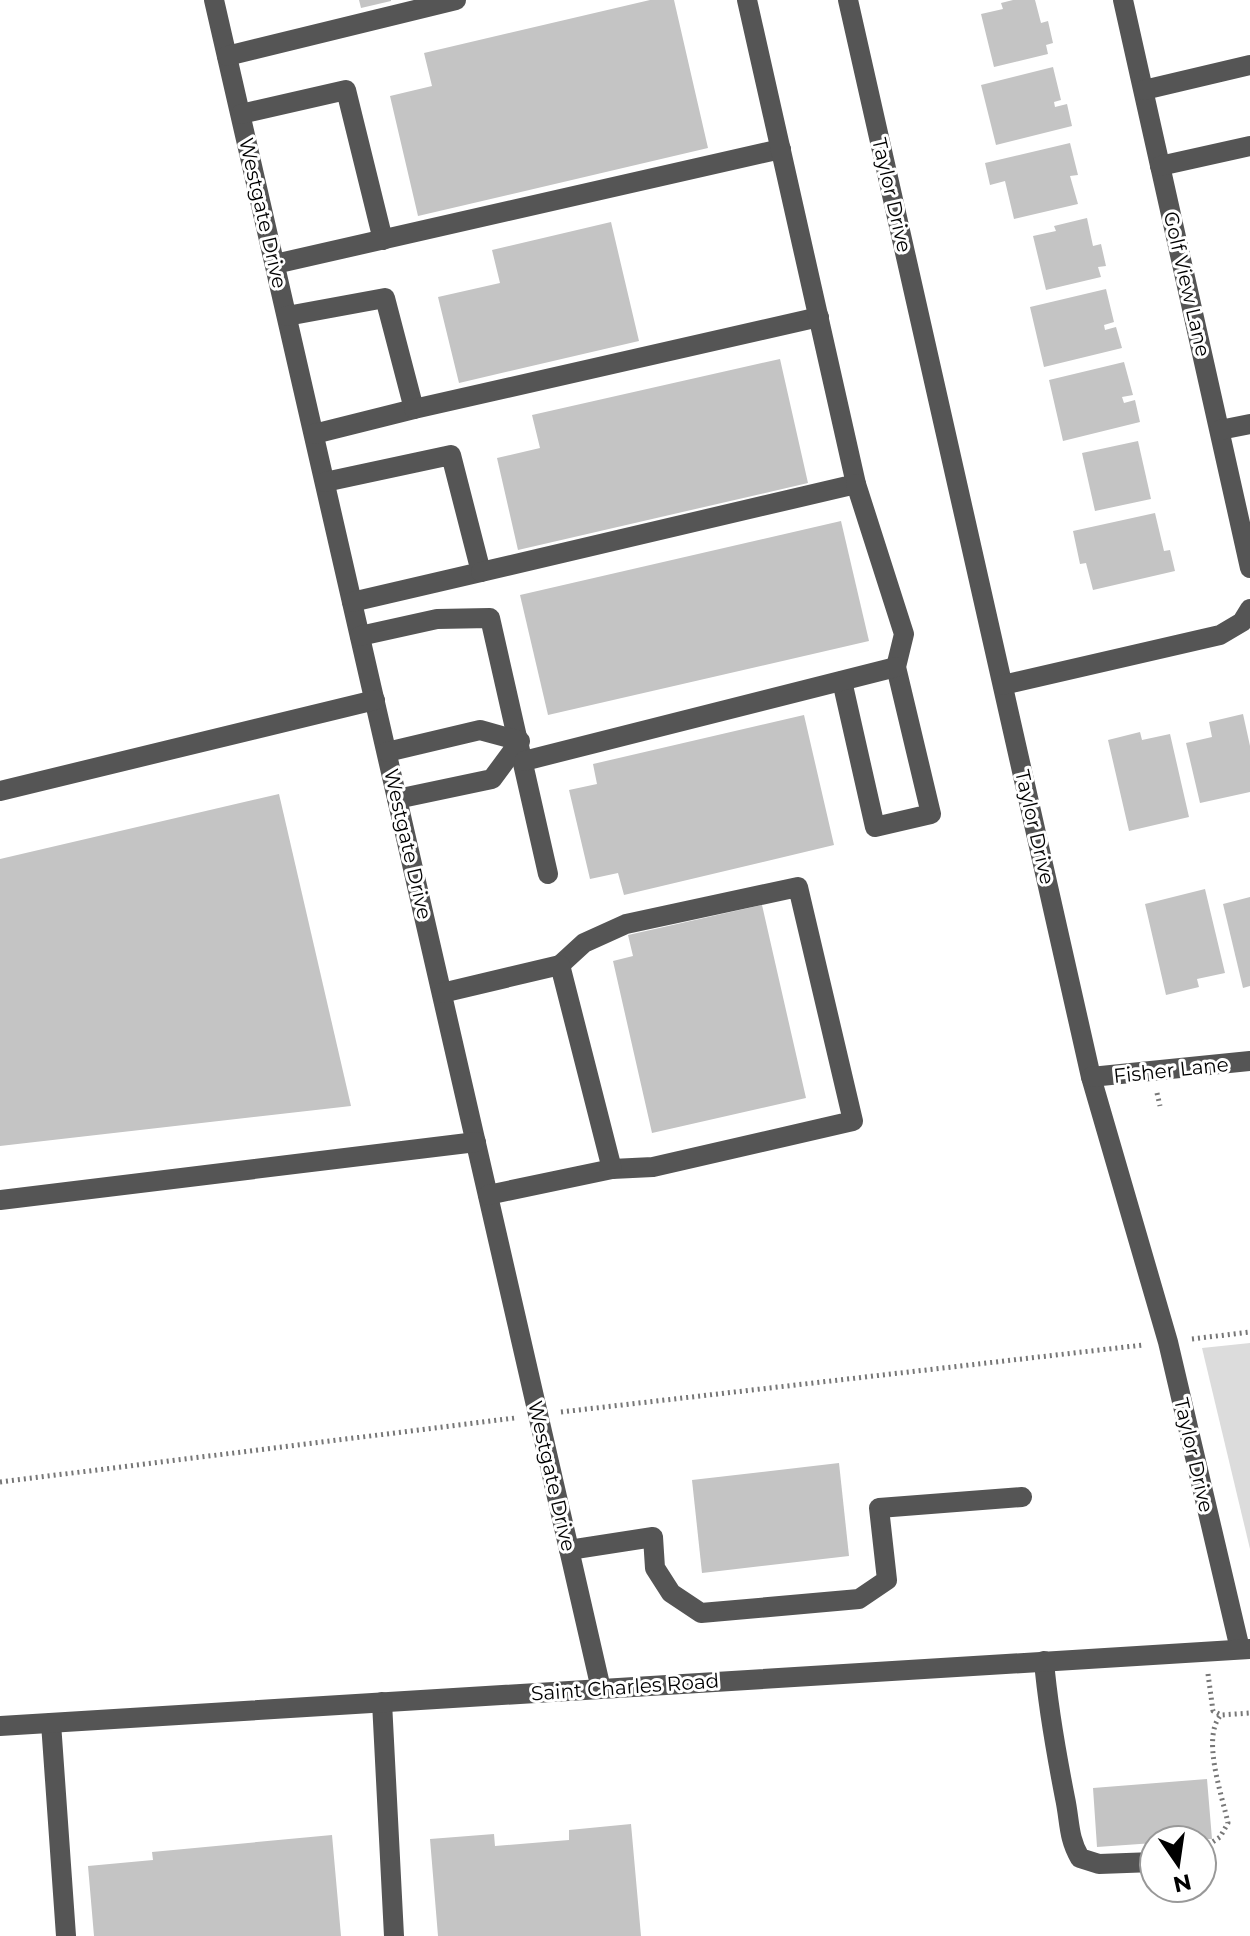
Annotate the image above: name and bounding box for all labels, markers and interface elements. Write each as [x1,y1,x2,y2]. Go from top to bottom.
street label: Westgate Drive [234,135,292,291]
street label: Taylor Drive [867,135,917,255]
street label: Golf View Lane [1159,209,1215,359]
street label: Westgate Drive [379,766,437,922]
street label: Taylor Drive [1010,767,1060,887]
street label: Fisher Lane [1112,1052,1230,1088]
street label: Taylor Drive [1169,1395,1219,1515]
street label: Westgate Drive [523,1398,581,1554]
street label: Saint Charles Road [530,1668,720,1706]
north arrow [1138,1824,1218,1904]
text: N [1171,1868,1194,1898]

